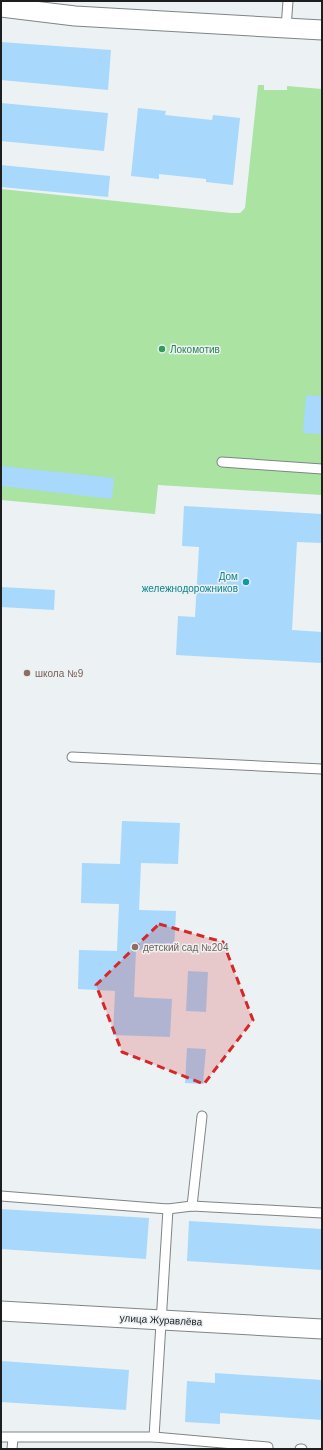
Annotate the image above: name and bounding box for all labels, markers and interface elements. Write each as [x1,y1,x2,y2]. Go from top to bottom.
marker: Локомотив [157,344,167,354]
place label: Локомотив [170,344,220,355]
place label: Дом жележнодорожников [142,571,238,594]
marker: Дом жележнодорожников [241,577,251,587]
marker: школа №9 [22,668,32,678]
place label: школа №9 [35,668,84,679]
marker: детский сад №204 [130,942,140,952]
place label: детский сад №204 [143,942,229,953]
street label: улица Журавлёва [119,1312,203,1328]

